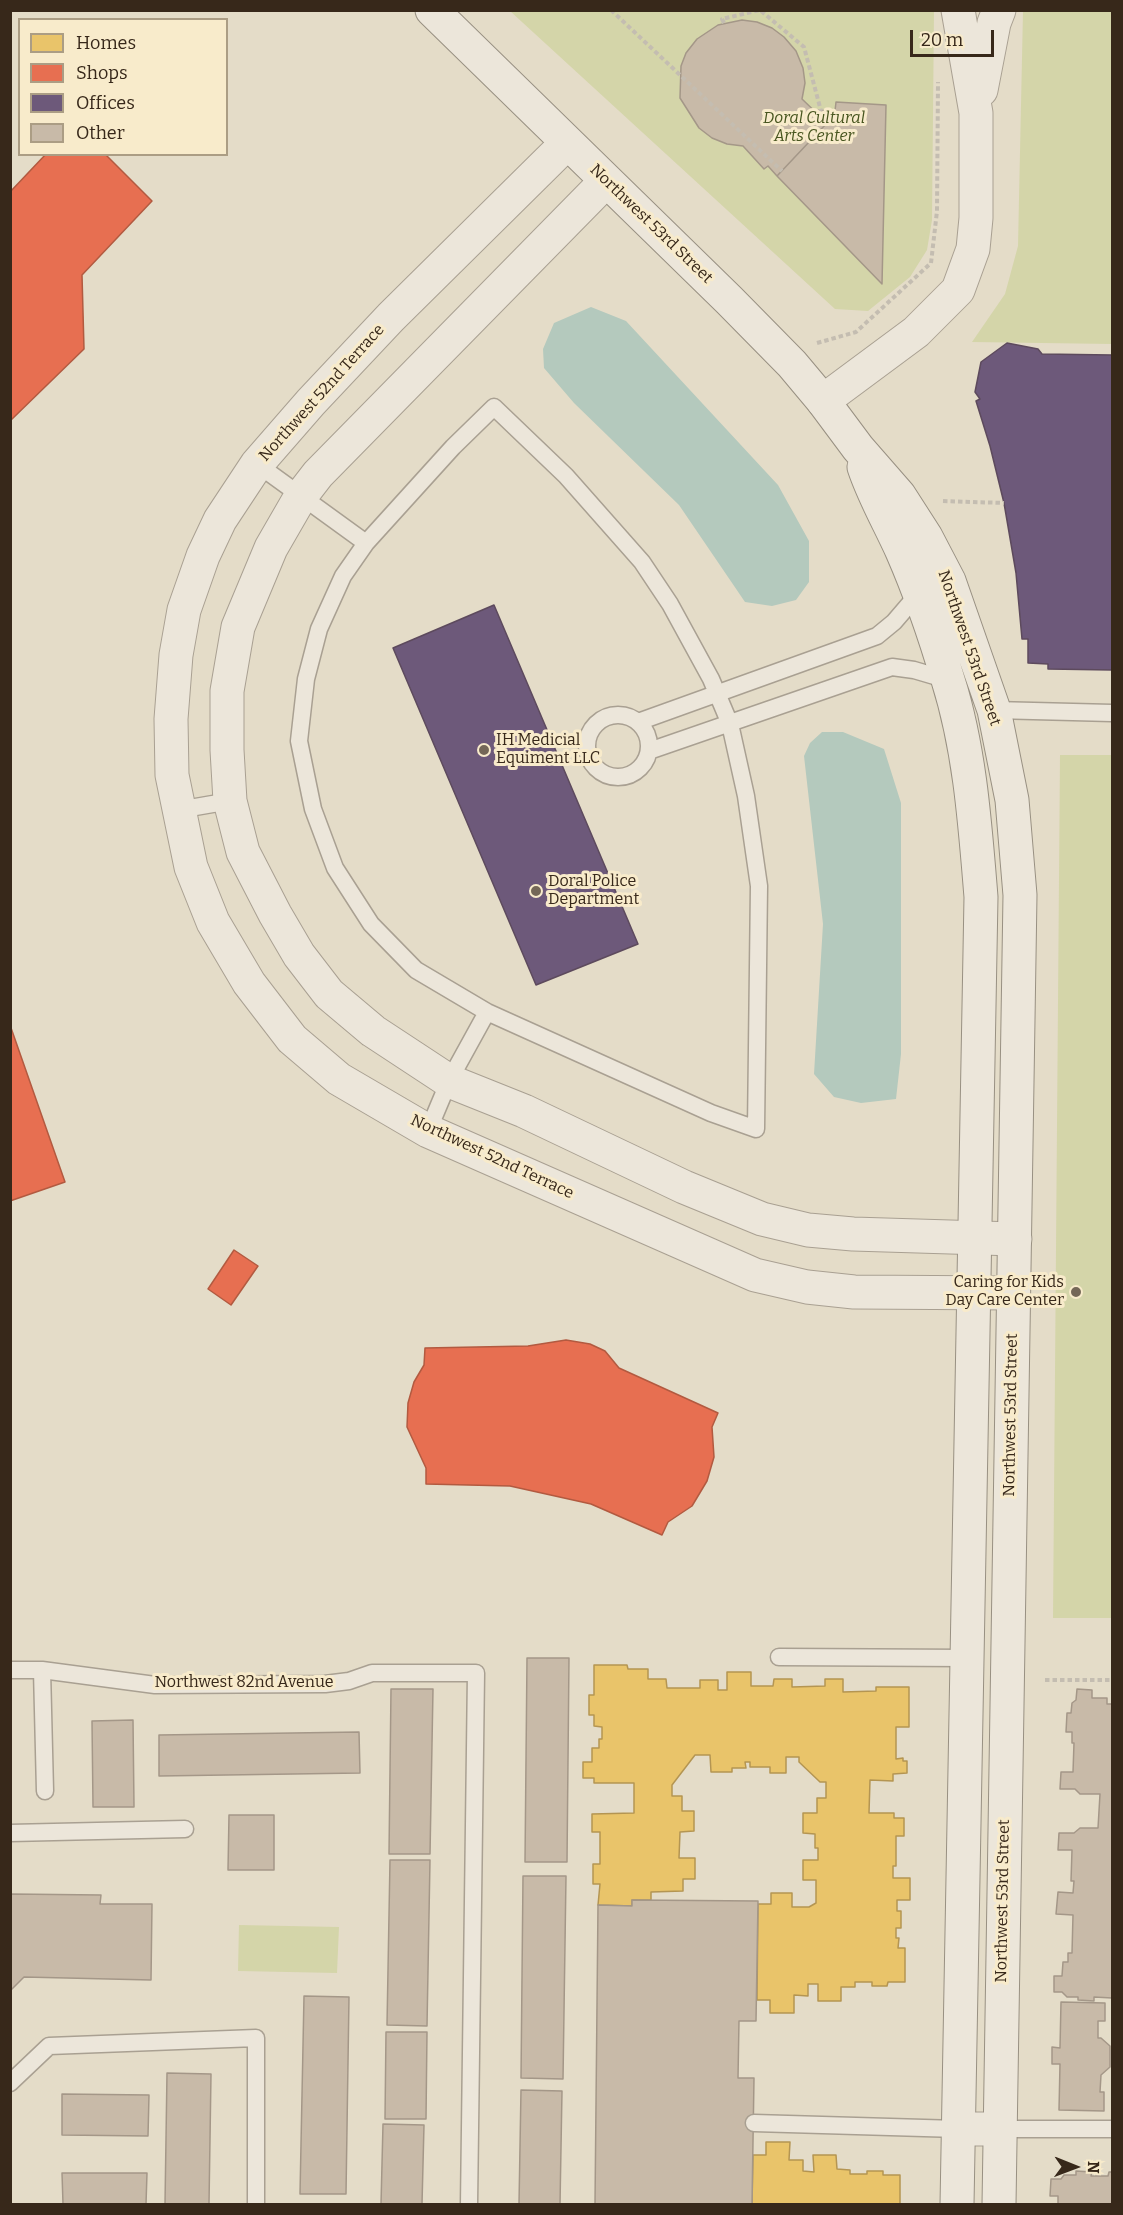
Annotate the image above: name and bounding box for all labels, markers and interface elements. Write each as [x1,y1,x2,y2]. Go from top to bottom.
legend [18,18,228,156]
scale bar [913,18,997,56]
text: 20 m [921,29,963,51]
text: Homes [76,32,136,54]
text: Shops [76,62,128,84]
text: Offices [76,92,135,114]
park label: Doral Cultural Arts Center [763,109,865,147]
text: Other [76,122,125,144]
street label: Northwest 53rd Street [586,160,716,288]
street label: Northwest 52nd Terrace [255,321,389,465]
street label: Northwest 53rd Street [933,568,1005,728]
place label: IH Medicial Equiment LLC [496,731,600,769]
marker: IH Medicial Equiment LLC [477,743,491,757]
place label: Doral Police Department [548,872,639,910]
marker: Doral Police Department [529,884,543,898]
street label: Northwest 52nd Terrace [407,1111,577,1203]
place label: Caring for Kids Day Care Center [945,1273,1064,1311]
marker: Caring for Kids Day Care Center [1069,1285,1083,1299]
street label: Northwest 53rd Street [1000,1333,1022,1497]
street label: Northwest 82nd Avenue [154,1673,334,1693]
street label: Northwest 53rd Street [992,1819,1014,1983]
north arrow [1045,2137,1105,2197]
text: N [1084,2161,1103,2174]

